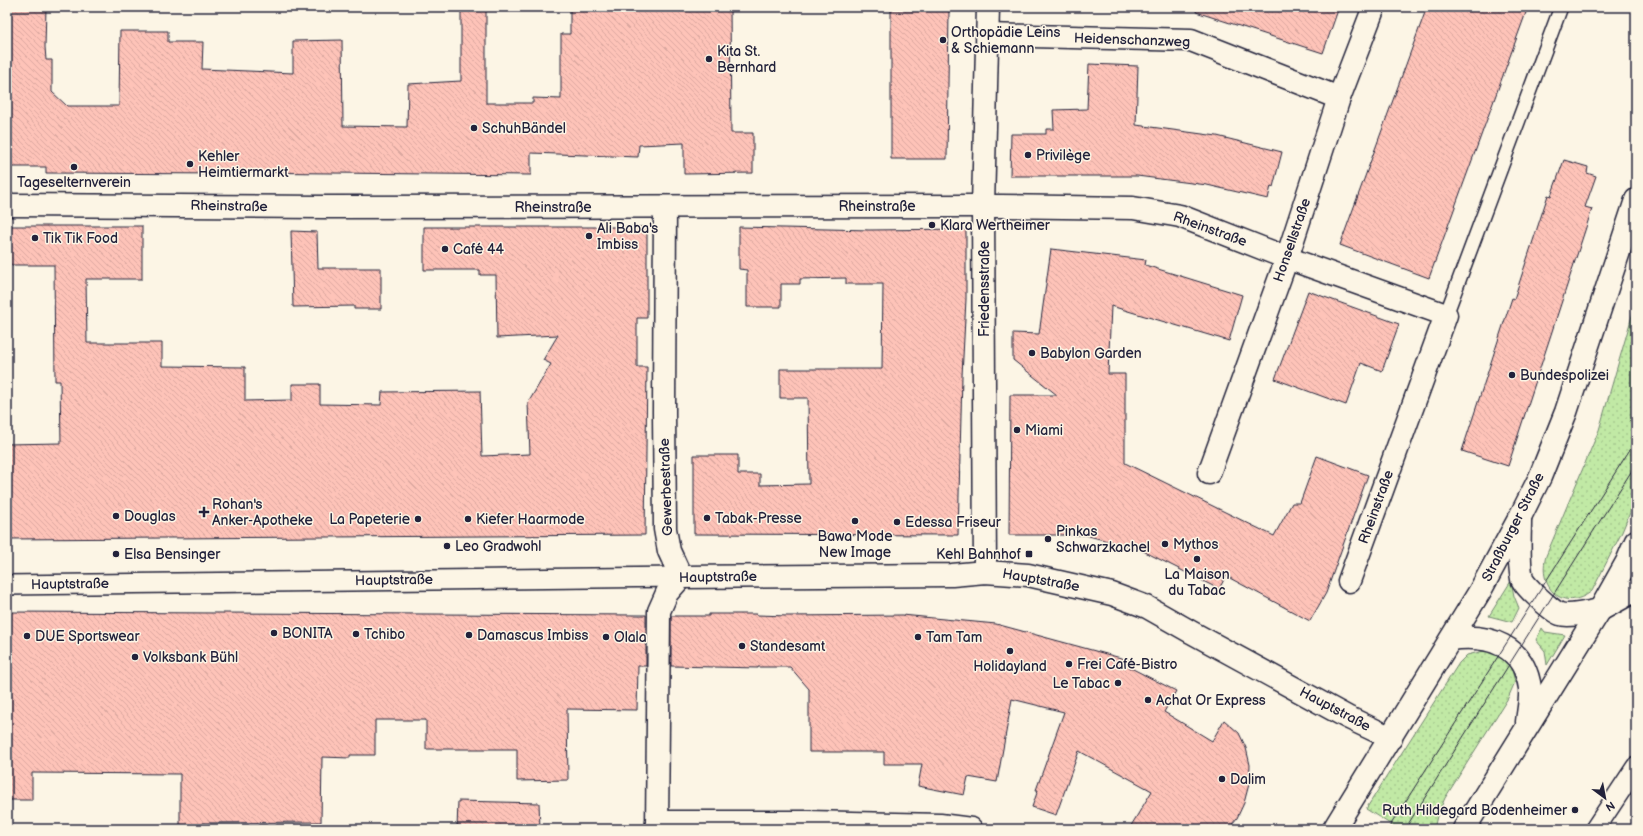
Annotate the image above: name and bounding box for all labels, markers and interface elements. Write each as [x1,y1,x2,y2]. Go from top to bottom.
place label: Orthopädie Leins & Schiemann [951,24,1060,57]
street label: Heidenschanzweg [1074,29,1190,51]
marker: Orthopädie Leins & Schiemann [938,35,948,45]
place label: Kita St. Bernhard [717,43,776,76]
marker: Kita St. Bernhard [704,54,714,64]
place label: SchuhBändel [482,120,566,137]
marker: SchuhBändel [469,123,479,133]
place label: Privilège [1036,147,1091,164]
place label: Kehler Heimtiermarkt [198,148,289,181]
marker: Privilège [1023,150,1033,160]
marker: Kehler Heimtiermarkt [185,159,195,169]
marker: Tageselternverein [69,162,79,172]
place label: Tageselternverein [17,174,131,191]
street label: Honsellstraße [1270,196,1314,284]
street label: Rheinstraße [190,197,268,215]
street label: Rheinstraße [838,198,916,215]
street label: Rheinstraße [514,199,592,216]
street label: Rheinstraße [1171,208,1249,250]
place label: Klara Wertheimer [940,217,1051,234]
place label: Ali Baba's Imbiss [597,220,658,253]
marker: Klara Wertheimer [927,220,937,230]
place label: Tik Tik Food [43,230,118,247]
marker: Ali Baba's Imbiss [584,231,594,241]
marker: Tik Tik Food [30,233,40,243]
place label: Café 44 [453,241,504,258]
street label: Friedensstraße [976,241,993,337]
marker: Café 44 [440,244,450,254]
place label: Babylon Garden [1040,345,1142,362]
marker: Babylon Garden [1027,348,1037,358]
place label: Bundespolizei [1520,367,1609,384]
marker: Bundespolizei [1507,370,1517,380]
place label: Miami [1025,422,1063,439]
marker: Miami [1012,425,1022,435]
street label: Gewerbestraße [656,438,676,536]
street label: Rheinstraße [1355,468,1397,546]
street label: Straßburger Straße [1478,470,1548,584]
place label: Rohan's Anker-Apotheke [212,496,313,529]
marker: Rohan's Anker-Apotheke [199,507,209,517]
place label: Douglas [124,508,176,525]
place label: Tabak-Presse [715,510,802,527]
marker: Douglas [111,511,121,521]
place label: La Papeterie [329,511,410,528]
place label: Kiefer Haarmode [476,511,585,528]
marker: Tabak-Presse [702,513,712,523]
marker: La Papeterie [413,514,423,524]
marker: Kiefer Haarmode [463,514,473,524]
place label: Edessa Friseur [905,514,1002,531]
marker: Bawa Mode New Image [850,516,860,526]
marker: Edessa Friseur [892,517,902,527]
place label: Pinkas Schwarzkachel [1056,523,1150,556]
place label: Bawa Mode New Image [818,528,892,561]
marker: Pinkas Schwarzkachel [1043,534,1053,544]
place label: Mythos [1173,536,1218,553]
place label: Leo Gradwohl [455,538,541,555]
marker: Mythos [1160,539,1170,549]
marker: Leo Gradwohl [442,541,452,551]
place label: Elsa Bensinger [124,546,221,563]
place label: Kehl Bahnhof [936,546,1022,563]
marker: Elsa Bensinger [111,549,121,559]
marker: Kehl Bahnhof [1024,549,1034,559]
marker: La Maison du Tabac [1192,554,1202,564]
street label: Hauptstraße [1001,565,1081,595]
place label: La Maison du Tabac [1164,566,1230,599]
street label: Hauptstraße [679,568,757,586]
street label: Hauptstraße [355,571,433,589]
street label: Hauptstraße [31,575,109,593]
place label: BONITA [282,625,333,642]
place label: Tchibo [364,626,405,643]
place label: Damascus Imbiss [477,627,588,644]
place label: DUE Sportswear [35,628,140,645]
marker: BONITA [269,628,279,638]
marker: Tchibo [351,629,361,639]
place label: Olala [614,629,647,646]
place label: Tam Tam [926,629,982,646]
marker: Damascus Imbiss [464,630,474,640]
marker: DUE Sportswear [22,631,32,641]
marker: Olala [601,632,611,642]
marker: Tam Tam [913,632,923,642]
place label: Standesamt [750,638,826,655]
marker: Standesamt [737,641,747,651]
marker: Holidayland [1005,646,1015,656]
place label: Volksbank Bühl [143,649,238,666]
marker: Volksbank Bühl [130,652,140,662]
place label: Frei Café-Bistro [1077,656,1178,673]
place label: Holidayland [973,658,1047,675]
marker: Frei Café-Bistro [1064,659,1074,669]
place label: Le Tabac [1053,675,1110,692]
marker: Le Tabac [1113,678,1123,688]
street label: Hauptstraße [1297,683,1373,735]
place label: Achat Or Express [1156,692,1266,709]
marker: Achat Or Express [1143,695,1153,705]
place label: Dalim [1230,771,1266,788]
marker: Dalim [1217,774,1227,784]
north arrow [1585,778,1625,818]
text: N [1603,798,1617,814]
place label: Ruth Hildegard Bodenheimer [1382,802,1568,819]
marker: Ruth Hildegard Bodenheimer [1570,805,1580,815]

